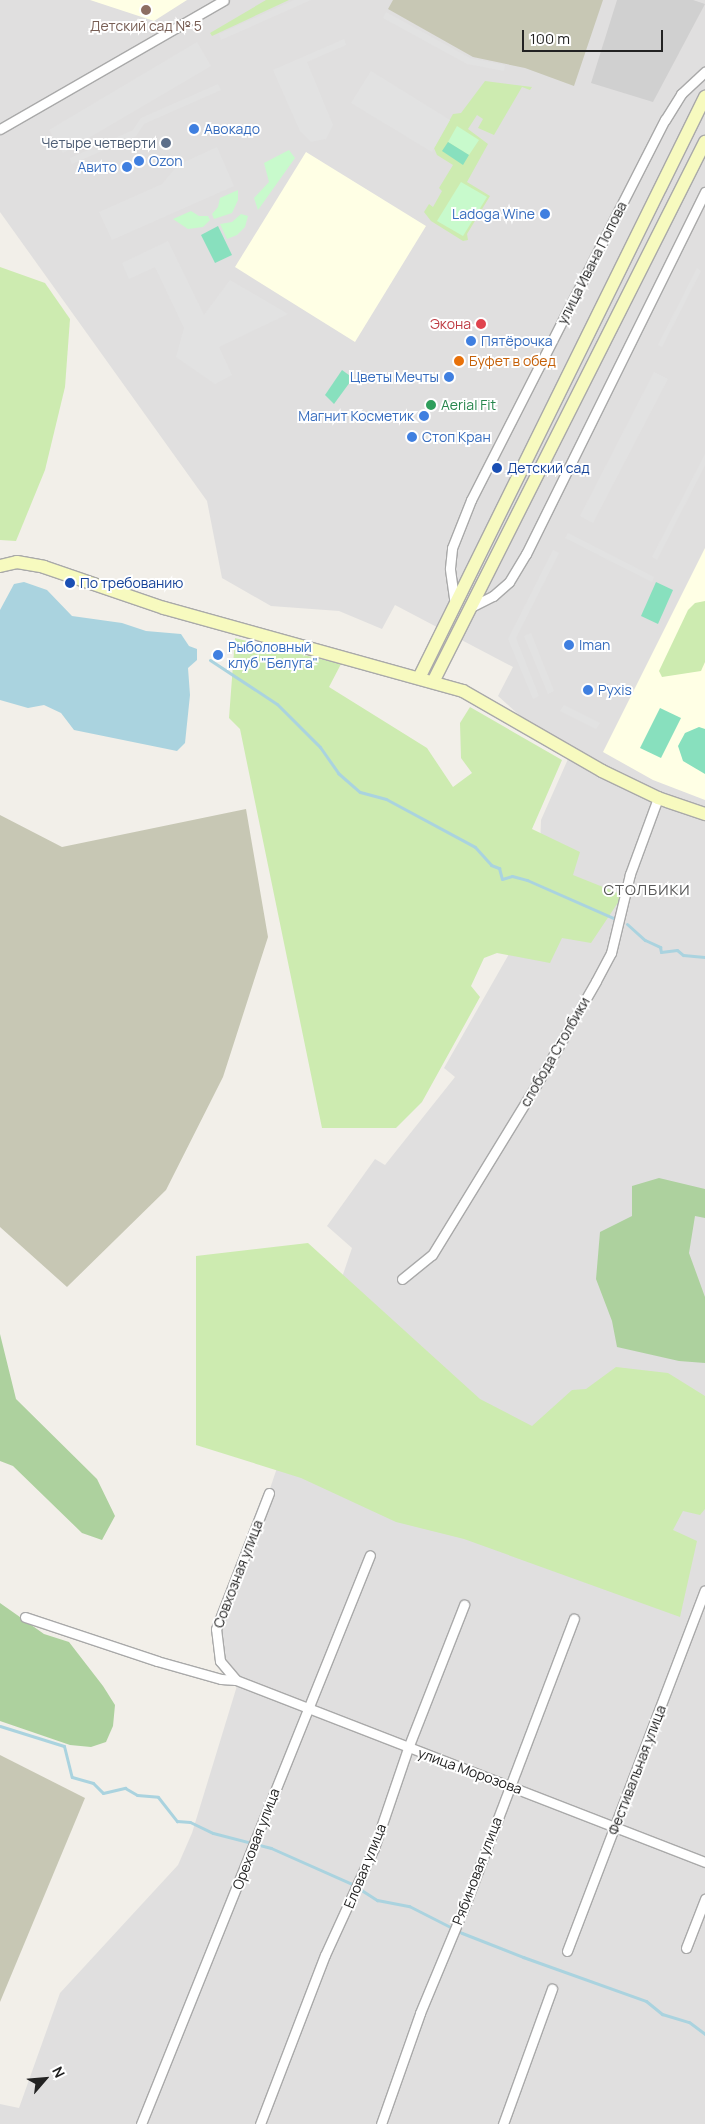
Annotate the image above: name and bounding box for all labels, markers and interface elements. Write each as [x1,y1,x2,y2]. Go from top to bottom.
marker: Детский сад № 5 [140,4,152,16]
place label: Детский сад № 5 [90,18,202,34]
scale bar [525,20,666,52]
text: 100 m [530,28,570,49]
place label: Авокадо [204,121,260,137]
marker: Авокадо [188,123,200,135]
place label: Четыре четверти [41,135,156,151]
marker: Четыре четверти [160,137,172,149]
place label: Ozon [149,153,183,169]
marker: Ozon [133,155,145,167]
place label: Авито [77,159,117,175]
marker: Авито [121,161,133,173]
street label: улица Ивана Попова [554,199,630,327]
place label: Ladoga Wine [452,206,535,222]
marker: Ladoga Wine [539,208,551,220]
place label: Экона [430,316,471,332]
marker: Экона [475,318,487,330]
place label: Пятёрочка [481,333,553,349]
marker: Пятёрочка [465,335,477,347]
place label: Буфет в обед [469,353,556,369]
marker: Буфет в обед [453,355,465,367]
place label: Цветы Мечты [350,369,439,385]
marker: Цветы Мечты [443,371,455,383]
place label: Aerial Fit [441,397,496,413]
marker: Aerial Fit [425,399,437,411]
place label: Магнит Косметик [298,408,414,424]
marker: Магнит Косметик [418,410,430,422]
place label: Стоп Кран [422,429,491,445]
marker: Стоп Кран [406,431,418,443]
place label: Детский сад [507,460,590,476]
marker: Детский сад [491,462,503,474]
place label: По требованию [80,575,183,591]
marker: По требованию [64,577,76,589]
place label: Iman [579,637,610,653]
place label: Рыболовный клуб "Белуга" [228,639,318,672]
marker: Iman [563,639,575,651]
marker: Рыболовный клуб "Белуга" [212,649,224,661]
place label: Pyxis [598,682,632,698]
marker: Pyxis [582,684,594,696]
district label: СТОЛБИКИ [602,881,692,899]
street label: слобода Столбики [517,994,593,1110]
street label: Совхозная улица [210,1518,266,1630]
street label: Фестивальная улица [605,1703,669,1837]
street label: улица Морозова [416,1744,524,1798]
street label: Ореховая улица [229,1786,283,1892]
street label: Рябиновая улица [449,1815,505,1927]
street label: Еловая улица [340,1821,390,1911]
north arrow [20,2054,70,2104]
text: N [48,2063,70,2081]

